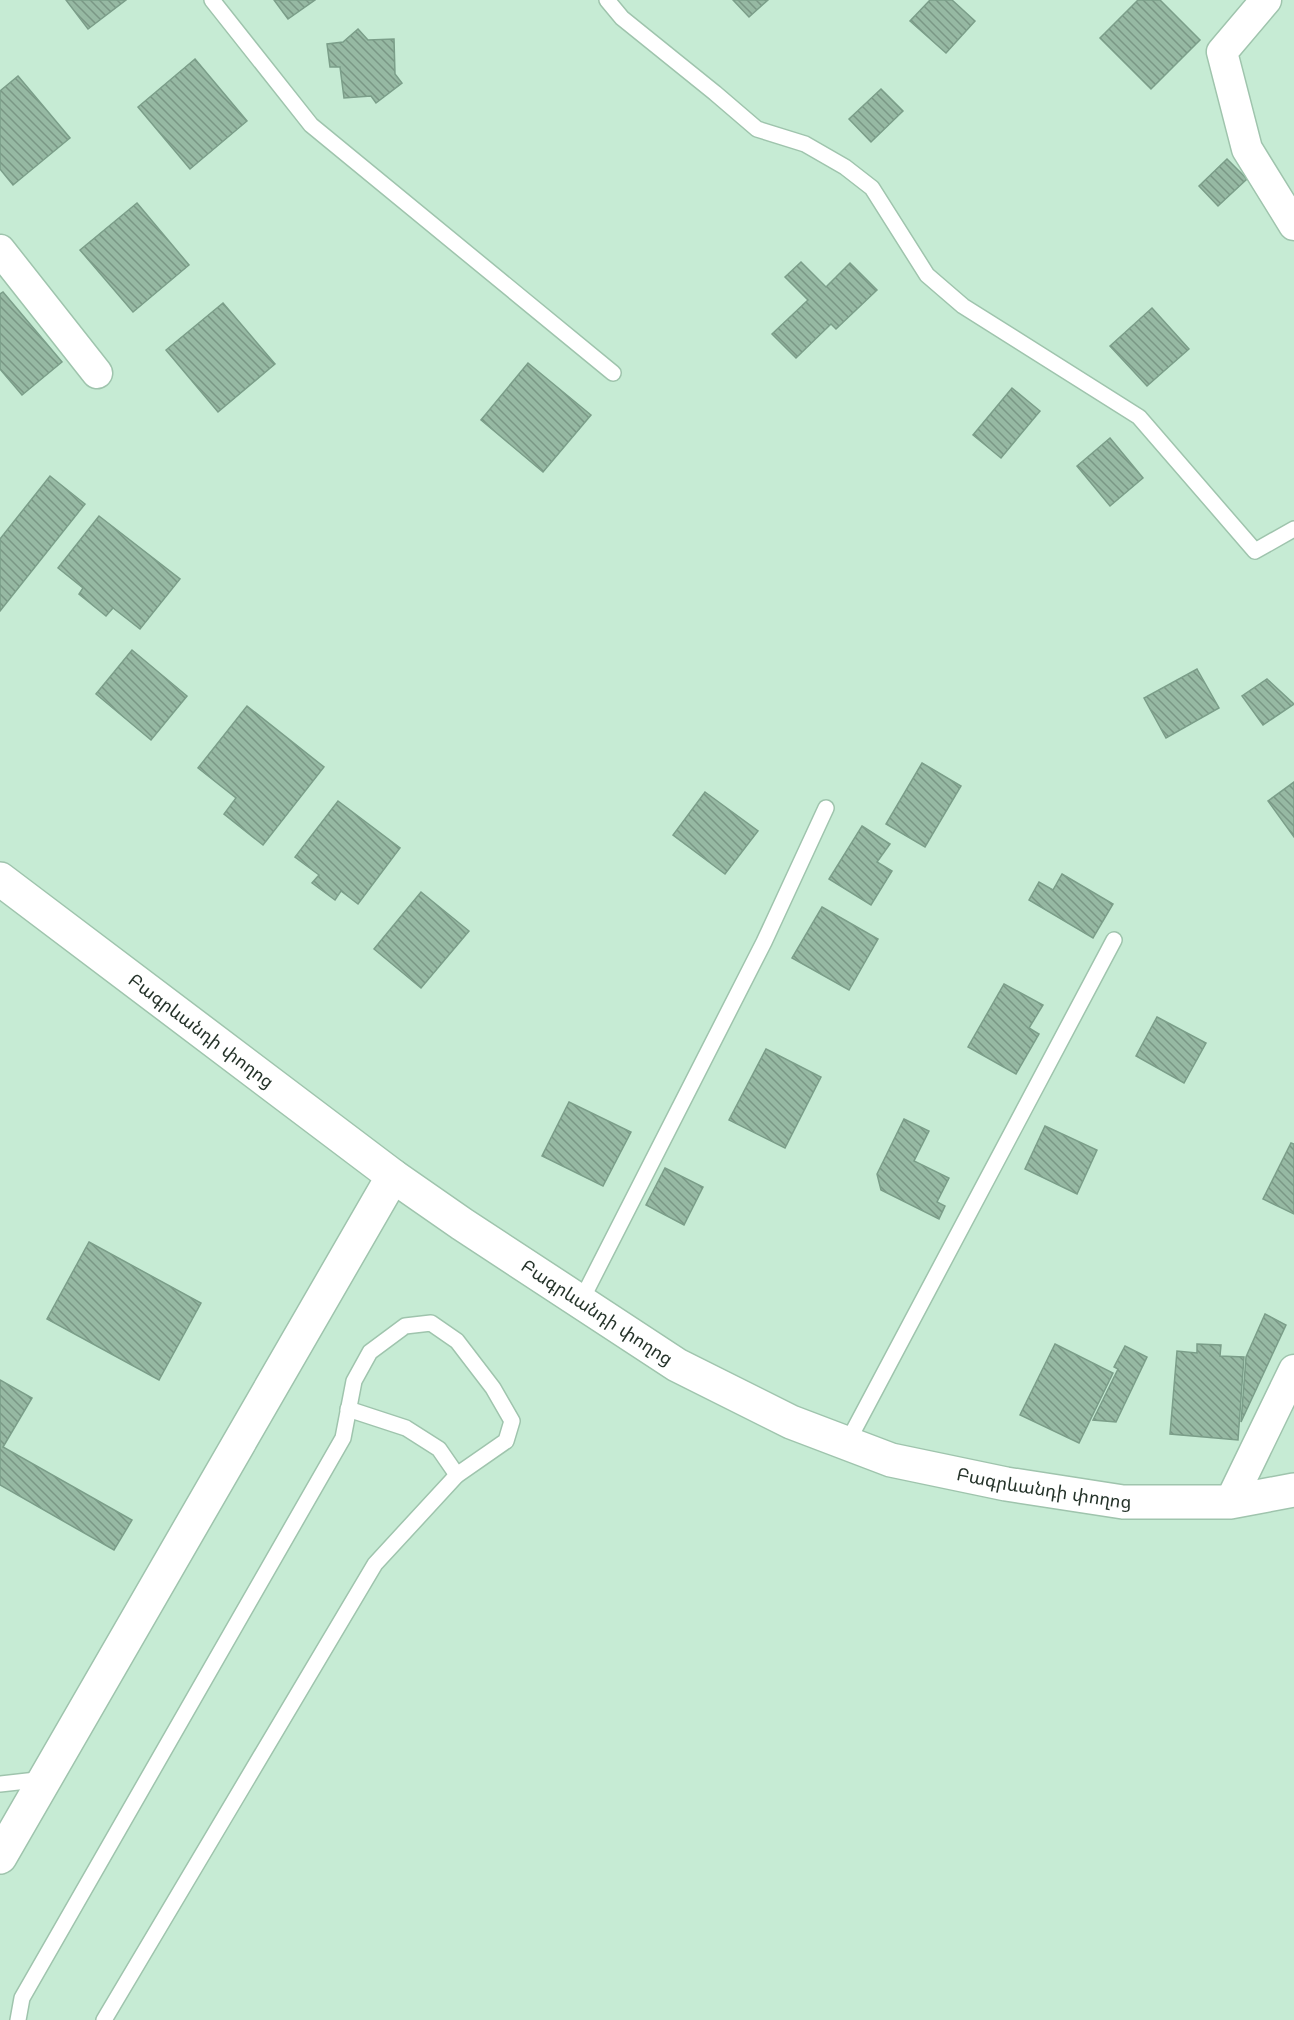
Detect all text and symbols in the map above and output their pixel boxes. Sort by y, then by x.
street label: Բագրևանդի փողոց [124,970,278,1092]
street label: Բագրևանդի փողոց [518,1256,676,1369]
street label: Բագրևանդի փողոց [955,1464,1131,1512]

